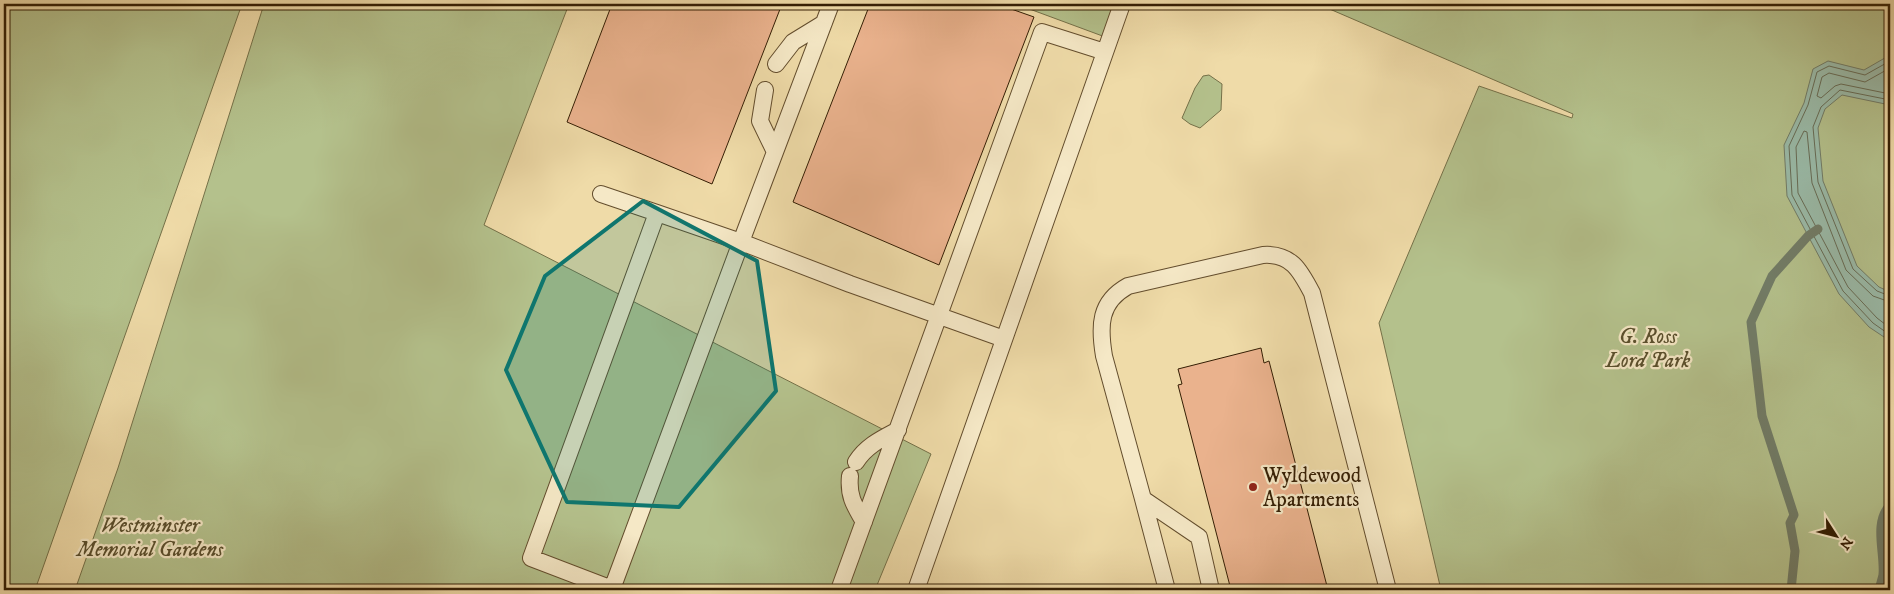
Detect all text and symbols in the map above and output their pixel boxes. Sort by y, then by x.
park label: G. Ross Lord Park [1605,324,1690,374]
place label: Wyldewood Apartments [1262,463,1362,513]
marker: Wyldewood Apartments [1247,481,1259,493]
north arrow [1812,512,1862,562]
park label: Westminster Memorial Gardens [75,513,224,563]
text: N [1835,533,1856,553]

